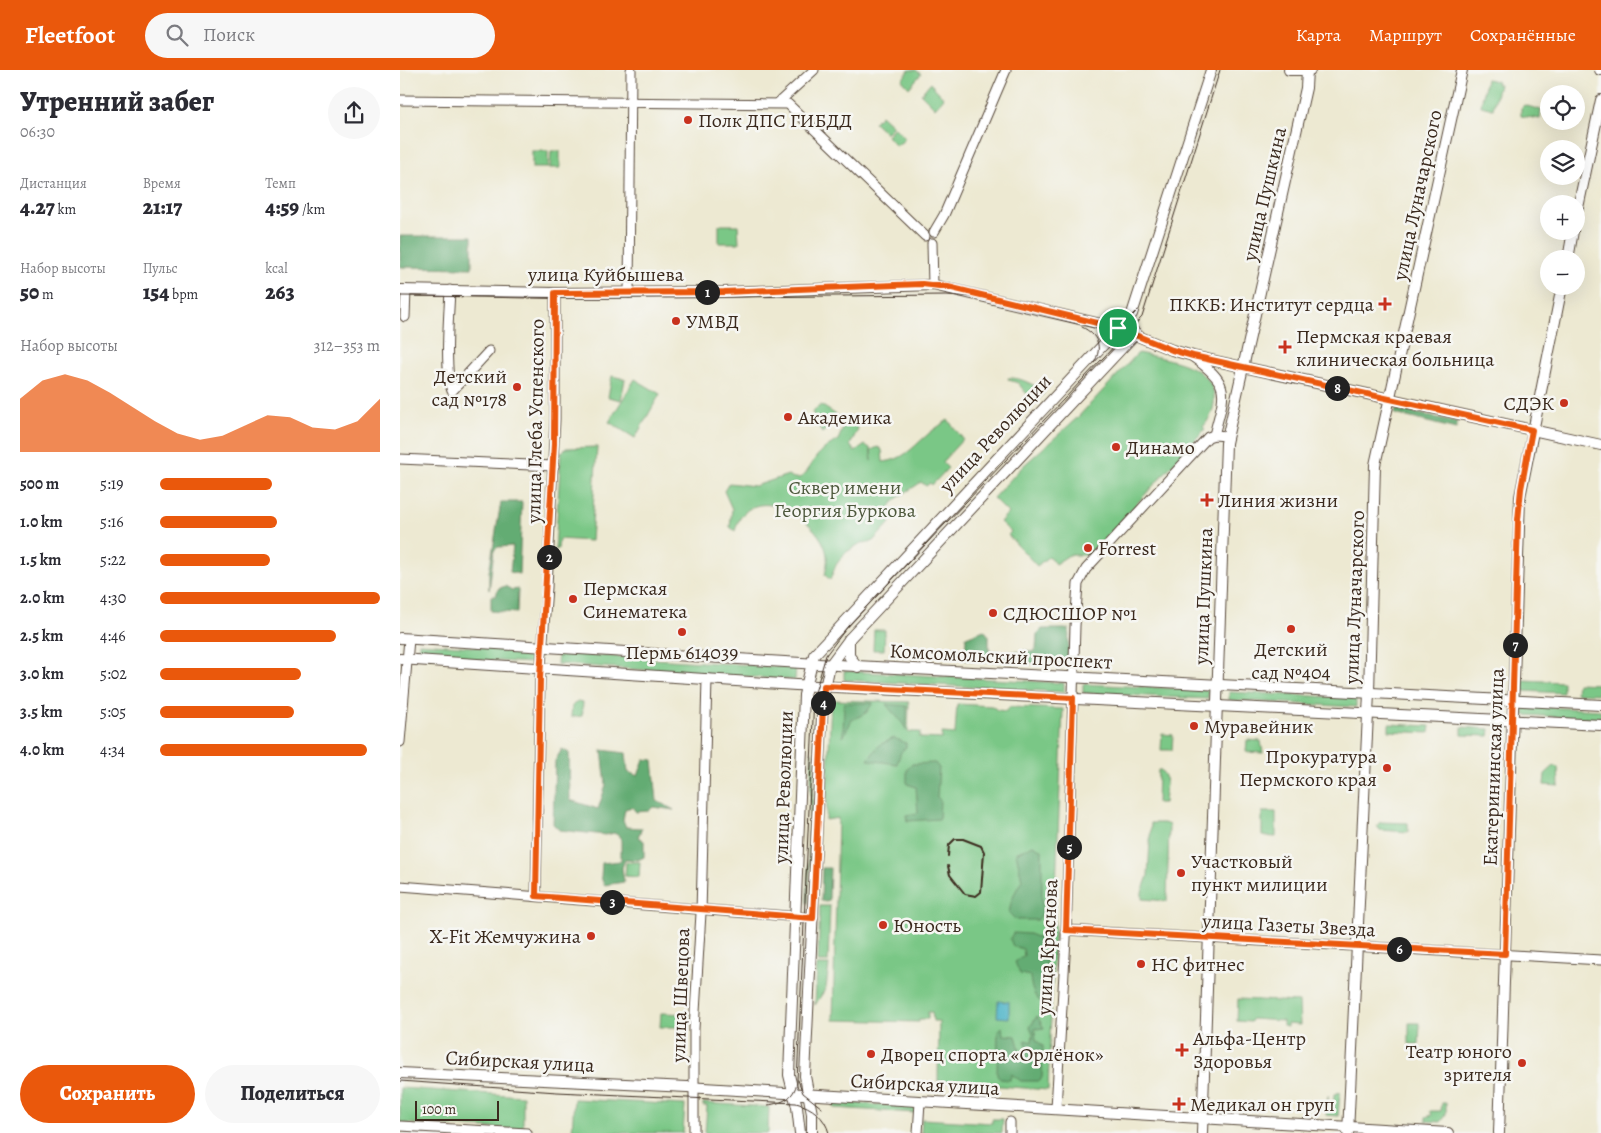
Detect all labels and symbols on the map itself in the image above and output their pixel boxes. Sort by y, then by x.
place label: Полк ДПС ГИБДД [698,107,852,134]
street label: улица Луначарского [1386,107,1449,284]
marker: Полк ДПС ГИБДД [682,114,694,126]
street label: улица Пушкина [1236,124,1293,265]
street label: улица Куйбышева [527,261,685,288]
pin: 1 [694,280,720,304]
place label: ПККБ: Институт сердца [1169,291,1375,318]
marker: ПККБ: Институт сердца [1378,297,1392,311]
pin [1097,307,1139,349]
place label: УМВД [686,308,739,335]
marker: УМВД [670,315,682,327]
street label: улица Глеба Успенского [520,318,551,525]
place label: Пермская краевая клиническая больница [1296,323,1495,373]
marker: Пермская краевая клиническая больница [1278,340,1292,354]
place label: Детский сад №178 [432,363,507,413]
street label: улица Революции [933,368,1057,499]
pin: 8 [1324,376,1350,400]
marker: Детский сад №178 [511,381,523,393]
place label: СДЭК [1504,390,1554,417]
marker: СДЭК [1558,397,1570,409]
place label: Академика [797,404,893,431]
marker: Академика [782,411,794,423]
place label: Динамо [1126,434,1195,461]
marker: Динамо [1110,441,1122,453]
park label: Сквер имени Георгия Буркова [774,474,917,524]
place label: Линия жизни [1218,487,1338,514]
marker: Линия жизни [1200,493,1214,507]
street label: улица Луначарского [1338,510,1371,685]
street label: улица Пушкина [1188,526,1219,666]
place label: Forrest [1098,535,1156,562]
marker: Forrest [1082,542,1094,554]
pin: 2 [536,544,562,570]
place label: Пермская Синематека [583,575,688,625]
marker: Пермская Синематека [567,593,579,605]
place label: СДЮСШОР №1 [1003,600,1137,627]
marker: СДЮСШОР №1 [987,607,999,619]
marker: Детский сад №404 [1285,623,1297,635]
marker: Пермь 614039 [676,626,688,638]
pin: 7 [1502,632,1528,658]
place label: Детский сад №404 [1251,636,1331,686]
street label: Комсомольский проспект [889,637,1113,676]
place label: Пермь 614039 [626,639,738,666]
street label: Екатерининская улица [1477,667,1510,867]
pin: 4 [810,690,836,716]
street label: улица Революции [767,710,800,865]
place label: Муравейник [1204,713,1313,740]
marker: Муравейник [1188,720,1200,732]
place label: Прокуратура Пермского края [1239,743,1378,793]
marker: Прокуратура Пермского края [1381,762,1393,774]
pin: 5 [1056,834,1082,860]
place label: Участковый пункт милиции [1191,848,1328,898]
marker: Участковый пункт милиции [1175,867,1187,879]
street label: улица Краснова [1030,878,1065,1017]
pin: 3 [600,890,624,914]
street label: улица Газеты Звезда [1201,907,1377,944]
place label: Юность [893,912,961,939]
marker: Юность [877,919,889,931]
place label: X-Fit Жемчужина [430,923,582,950]
street label: улица Швецова [665,926,696,1064]
marker: X-Fit Жемчужина [585,930,597,942]
pin: 6 [1386,936,1412,962]
place label: НС фитнес [1151,951,1245,978]
marker: НС фитнес [1135,958,1147,970]
place label: Альфа-Центр Здоровья [1192,1025,1306,1075]
place label: Театр юного зрителя [1406,1038,1512,1088]
place label: Дворец спорта «Орлёнок» [881,1041,1104,1068]
marker: Альфа-Центр Здоровья [1175,1043,1189,1057]
street label: Сибирская улица [445,1044,596,1079]
marker: Дворец спорта «Орлёнок» [865,1048,877,1060]
marker: Театр юного зрителя [1516,1057,1528,1069]
street label: Сибирская улица [850,1067,1001,1102]
place label: Медикал он груп [1190,1091,1335,1118]
marker: Медикал он груп [1172,1097,1186,1111]
scale bar [415,1098,499,1121]

